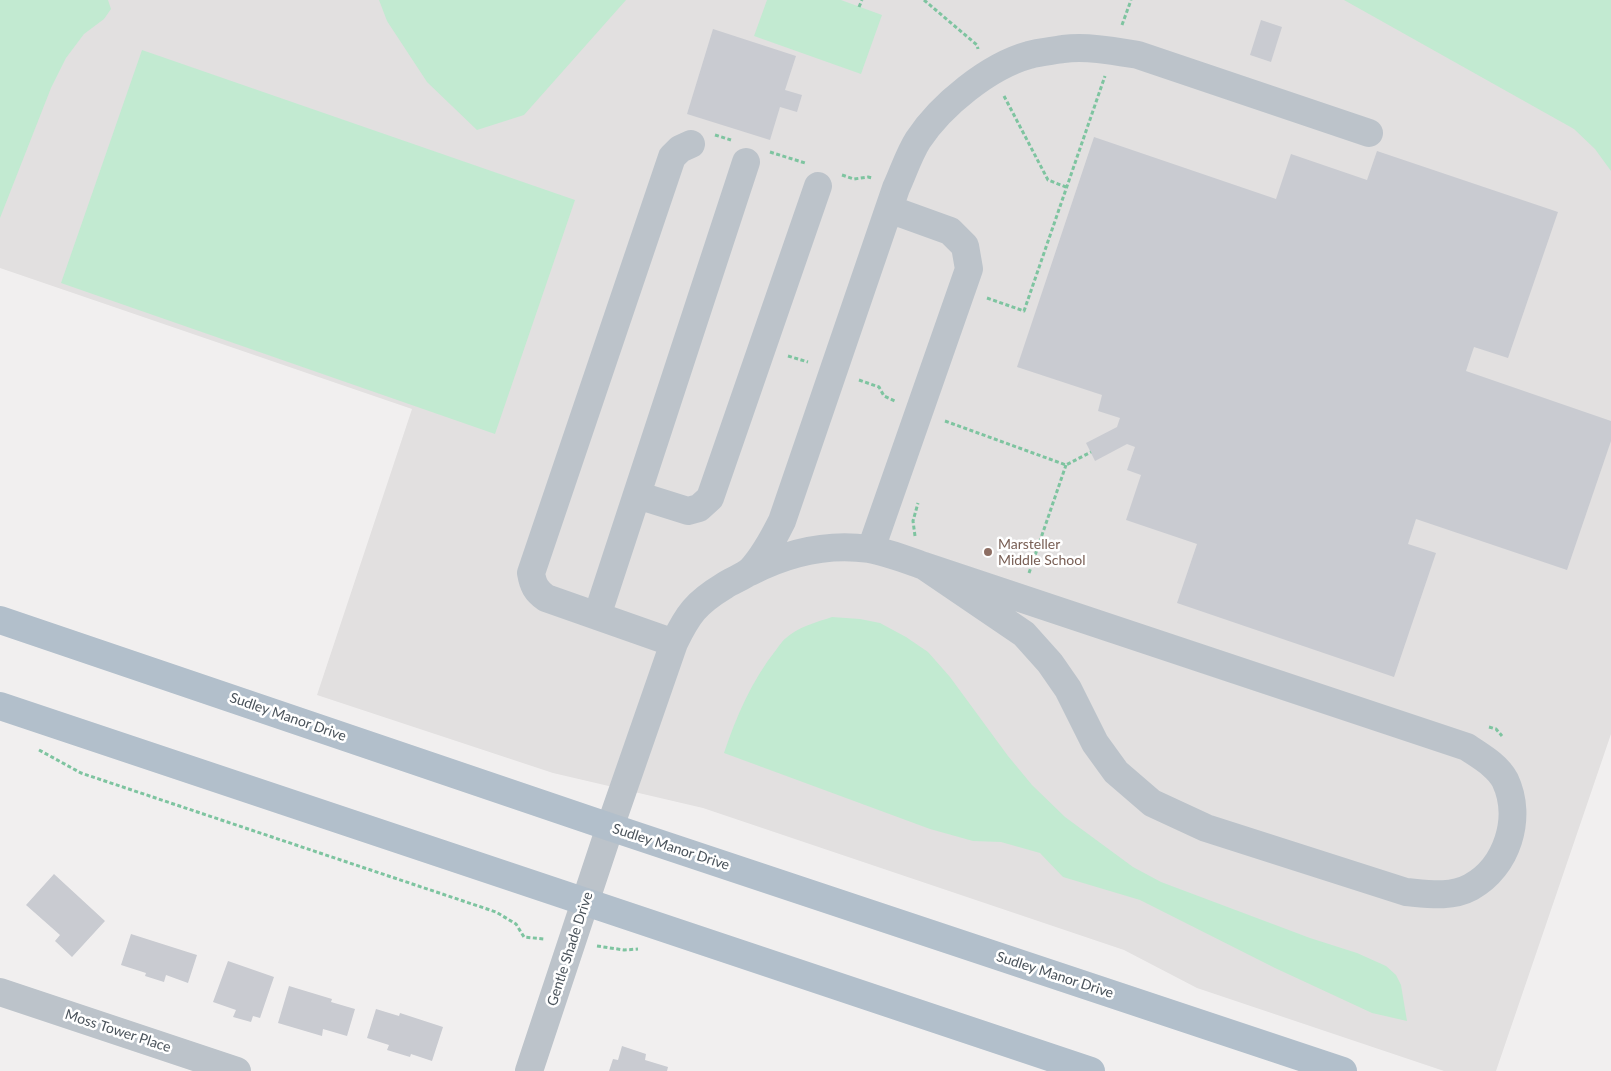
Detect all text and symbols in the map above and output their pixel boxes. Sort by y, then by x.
place label: Marsteller Middle School [998,536,1085,568]
marker: Marsteller Middle School [982,546,994,558]
street label: Sudley Manor Drive [228,689,348,745]
street label: Sudley Manor Drive [610,820,732,874]
street label: Gentle Shade Drive [544,890,596,1008]
street label: Sudley Manor Drive [994,948,1116,1002]
street label: Moss Tower Place [63,1006,173,1056]

